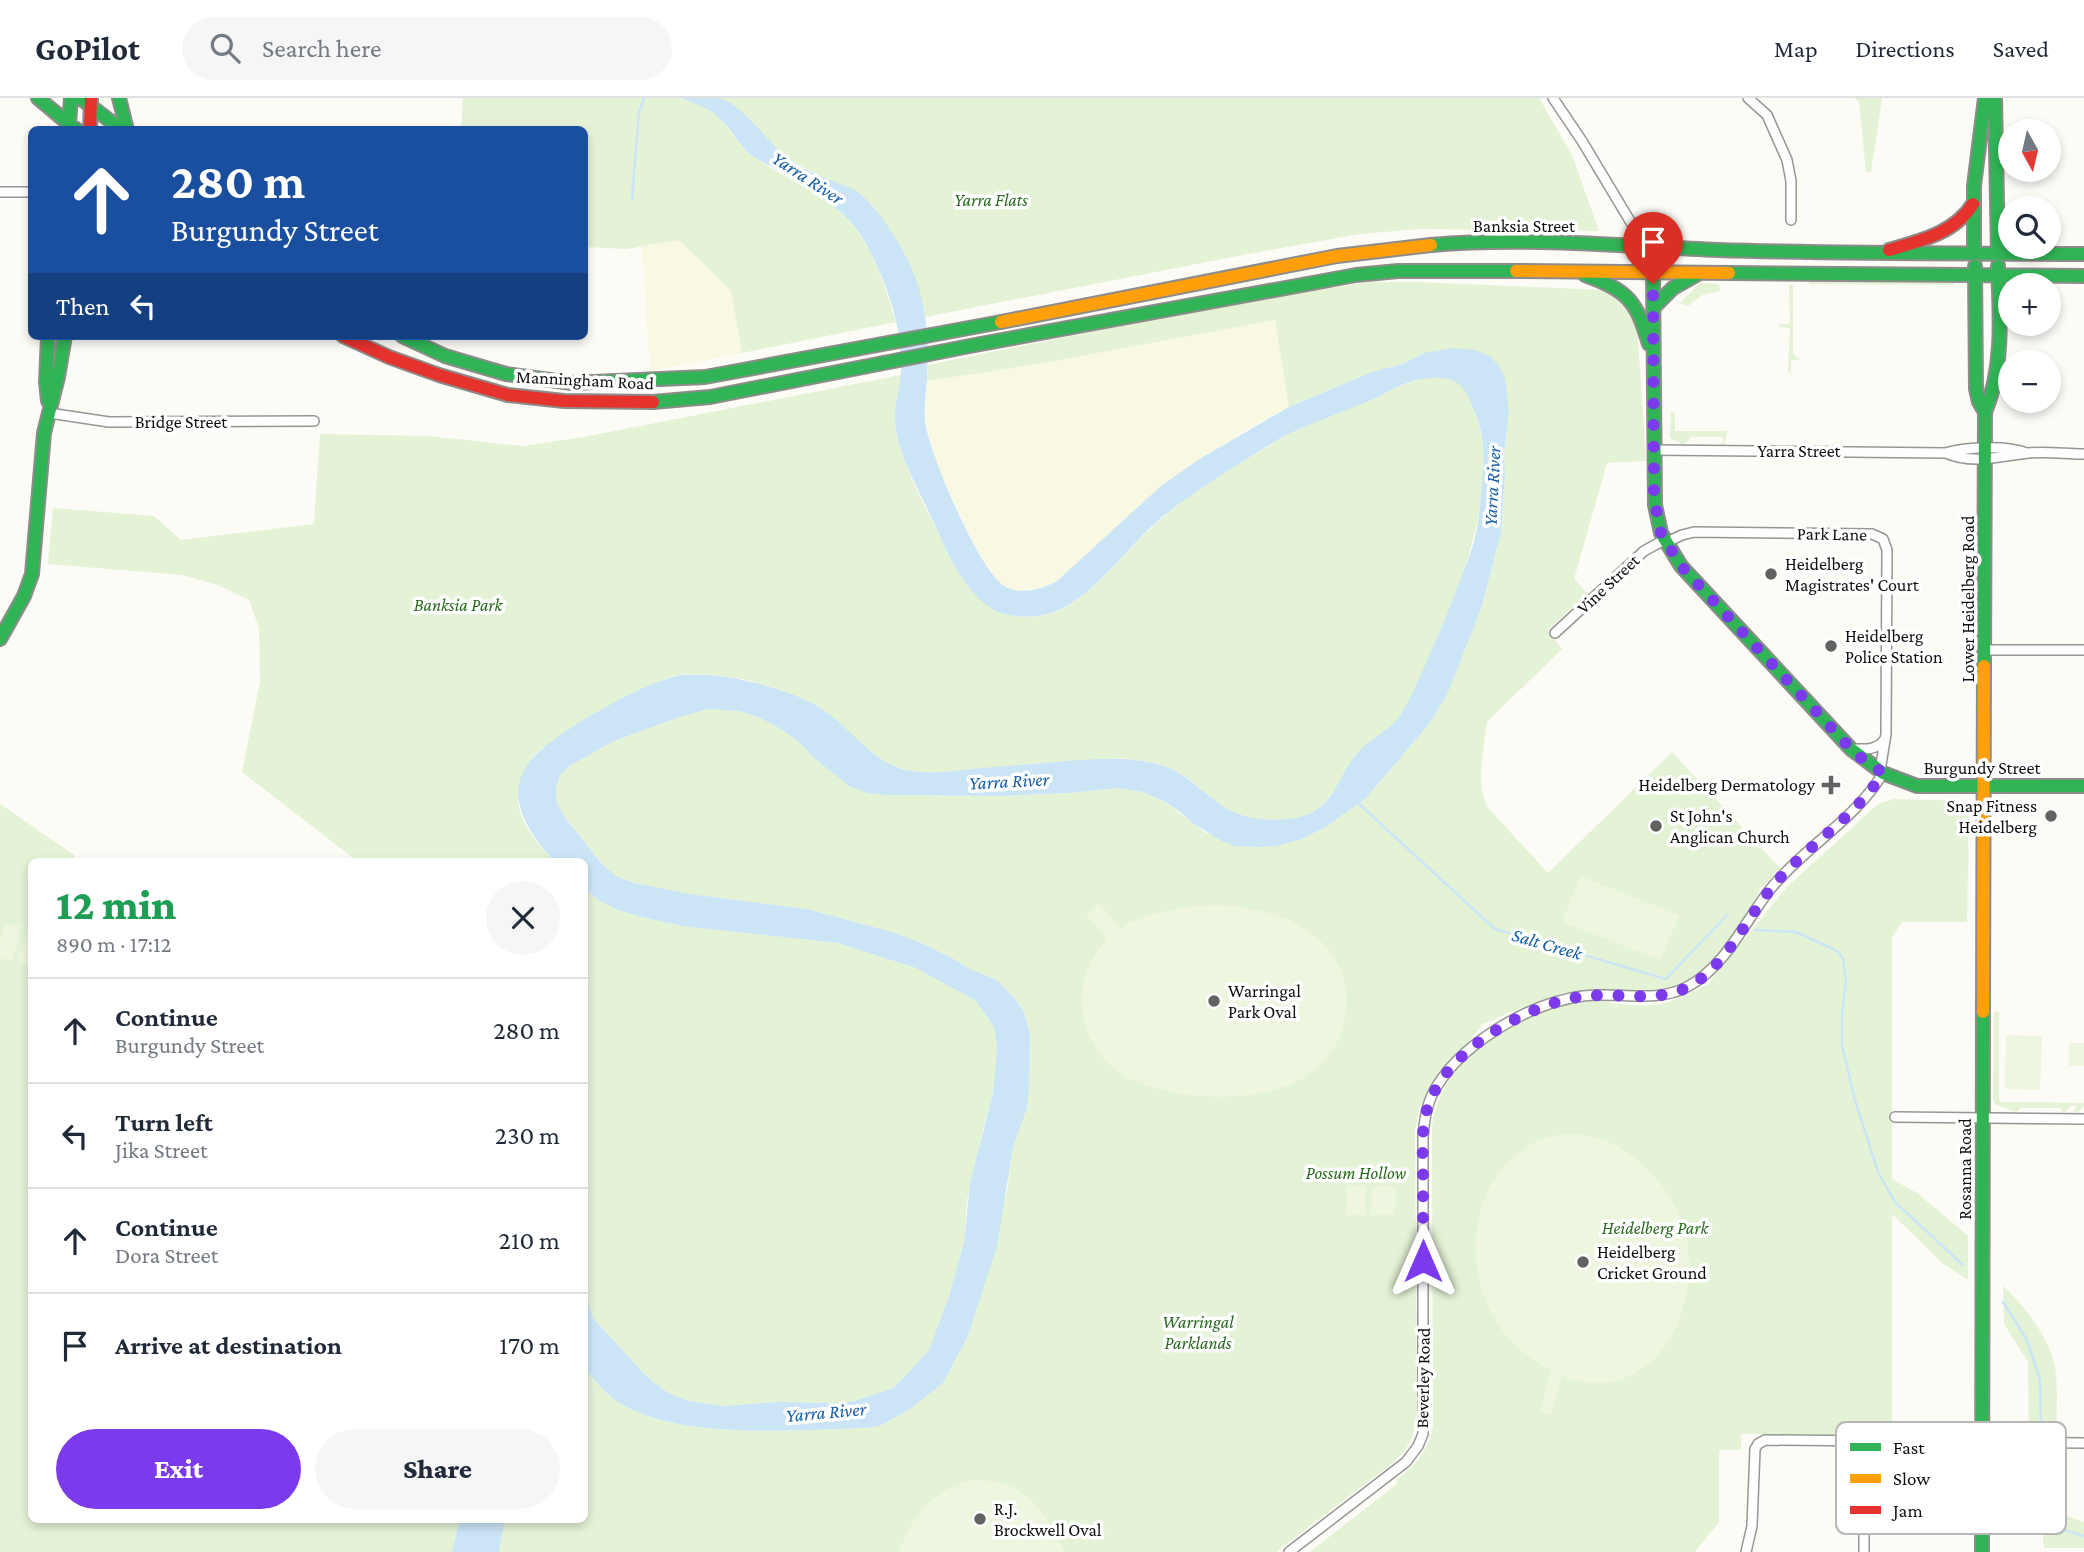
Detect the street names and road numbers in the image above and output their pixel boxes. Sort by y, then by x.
street label: Banksia Street [1473,216,1576,236]
street label: Manningham Road [516,366,655,394]
street label: Bridge Street [135,412,228,432]
street label: Yarra Street [1757,441,1842,461]
street label: Lower Heidelberg Road [1958,515,1978,683]
street label: Park Lane [1797,523,1867,545]
street label: Vine Street [1573,549,1644,618]
street label: Burgundy Street [1924,758,2041,778]
street label: Rosanna Road [1955,1118,1975,1220]
street label: Beverley Road [1412,1327,1434,1429]

